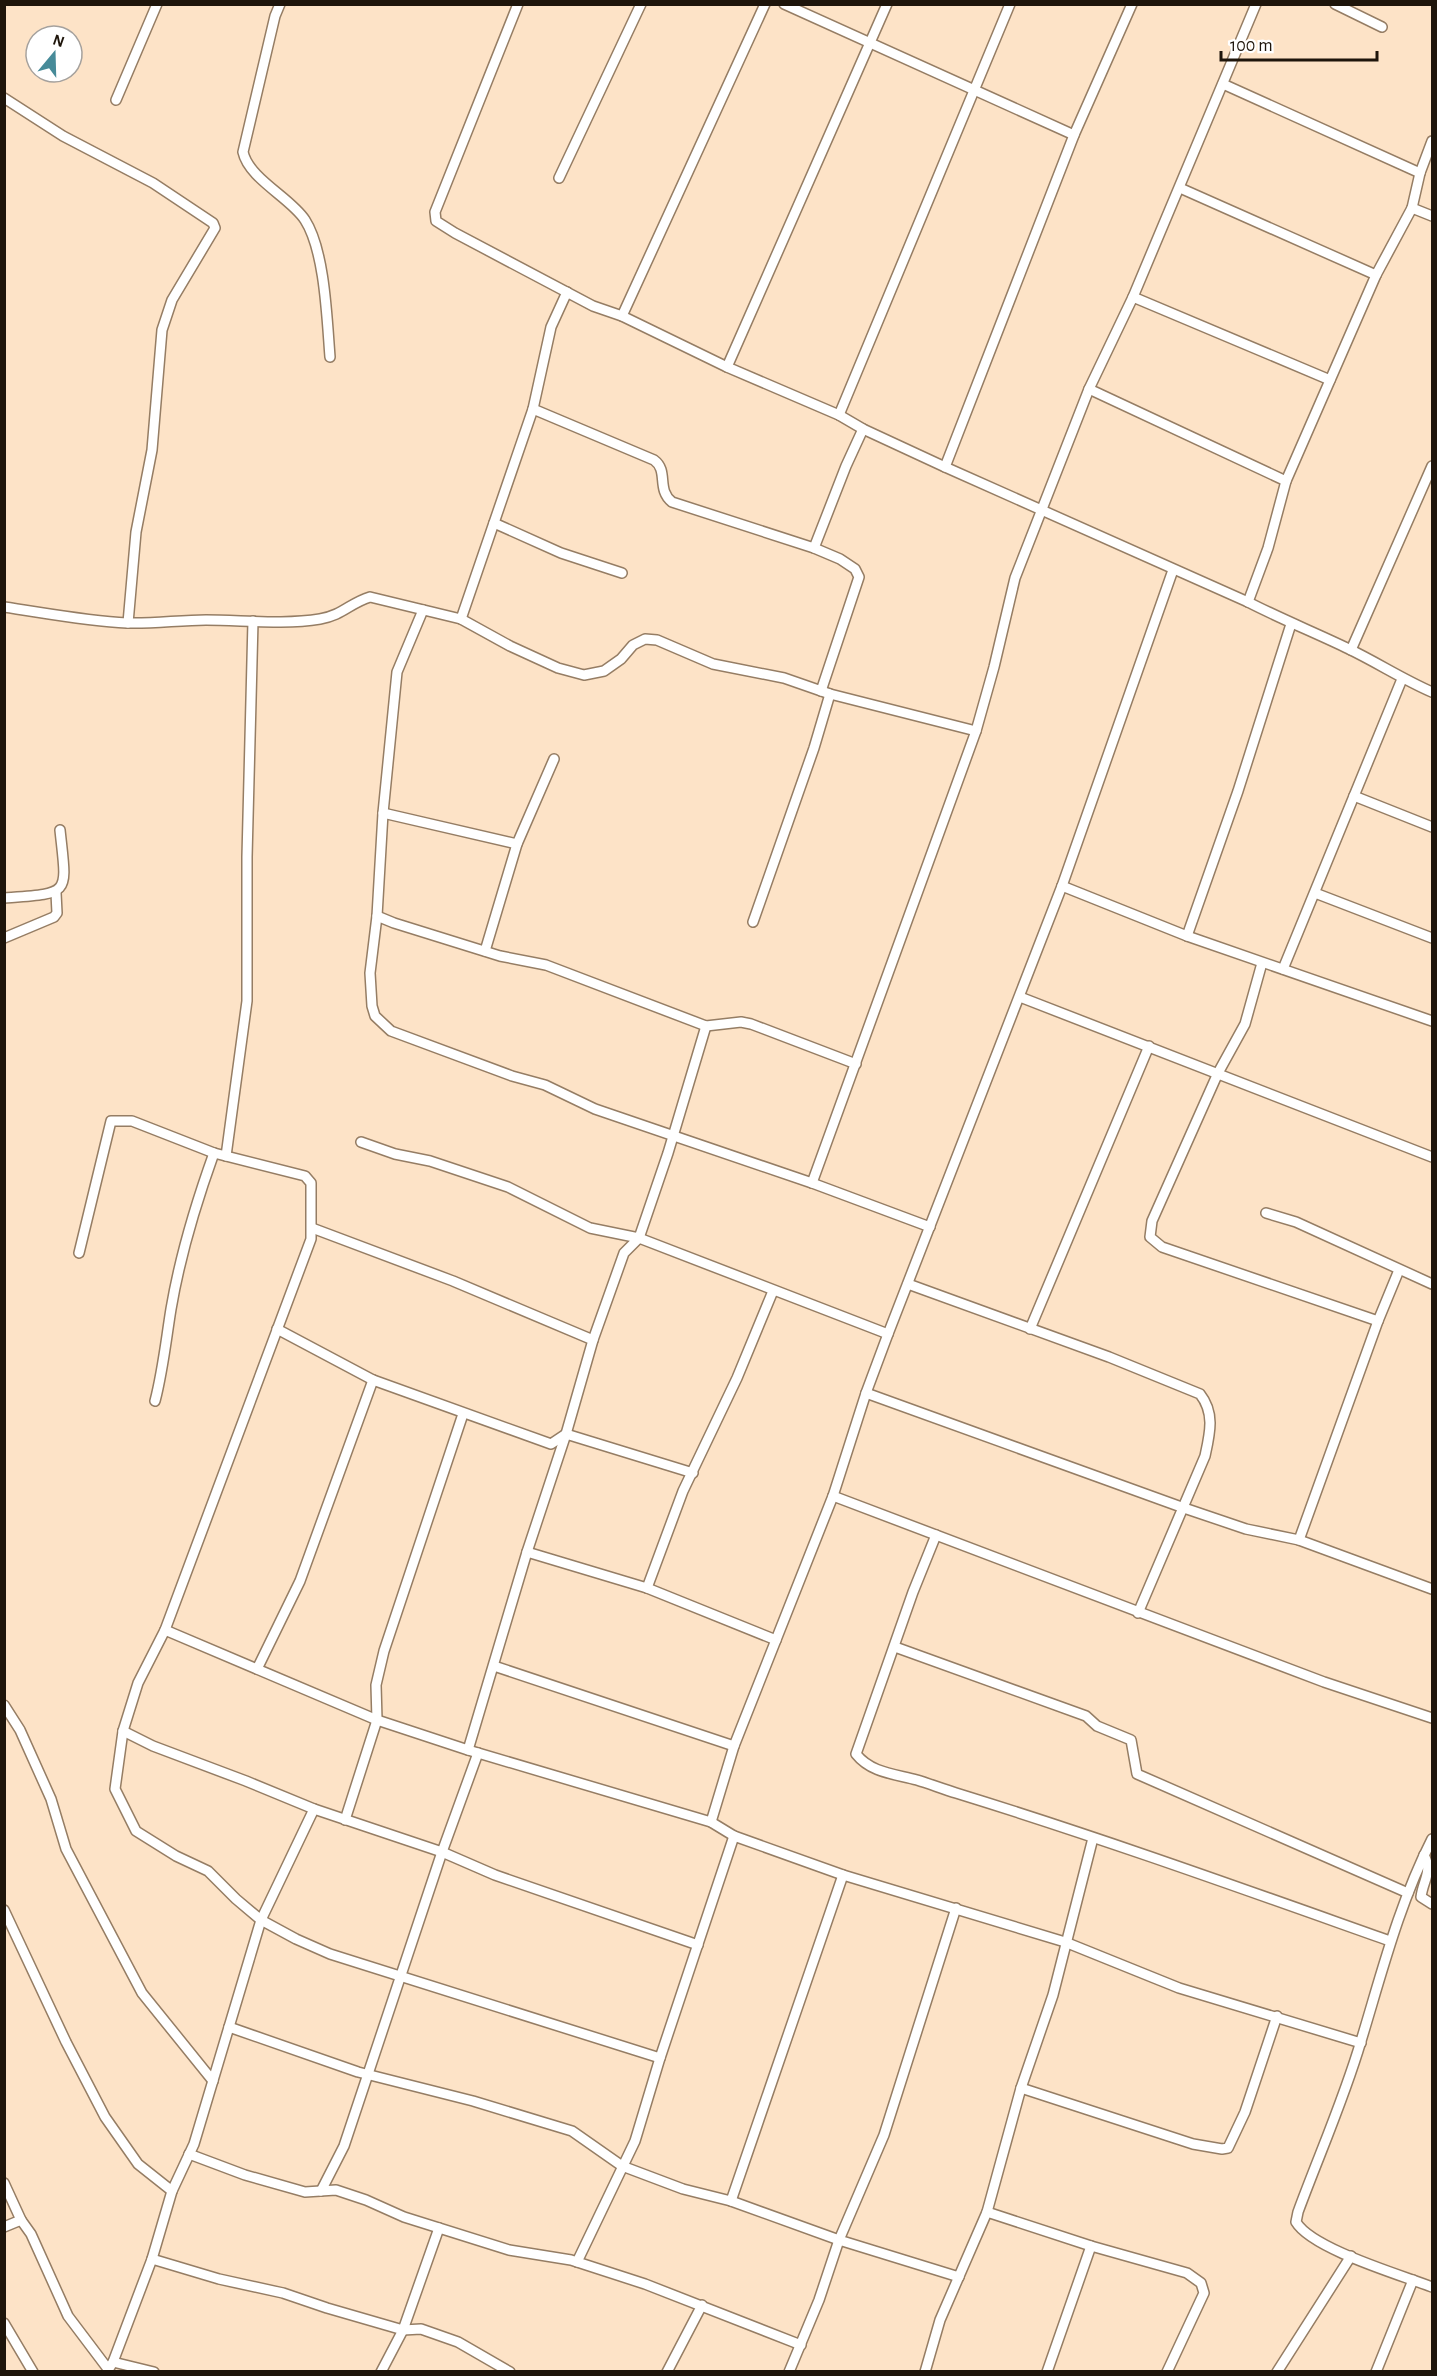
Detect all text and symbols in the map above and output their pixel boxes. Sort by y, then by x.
north arrow [24,24,84,84]
scale bar [1221,24,1377,62]
text: N [51,31,66,50]
text: 100 m [1230,37,1273,55]

